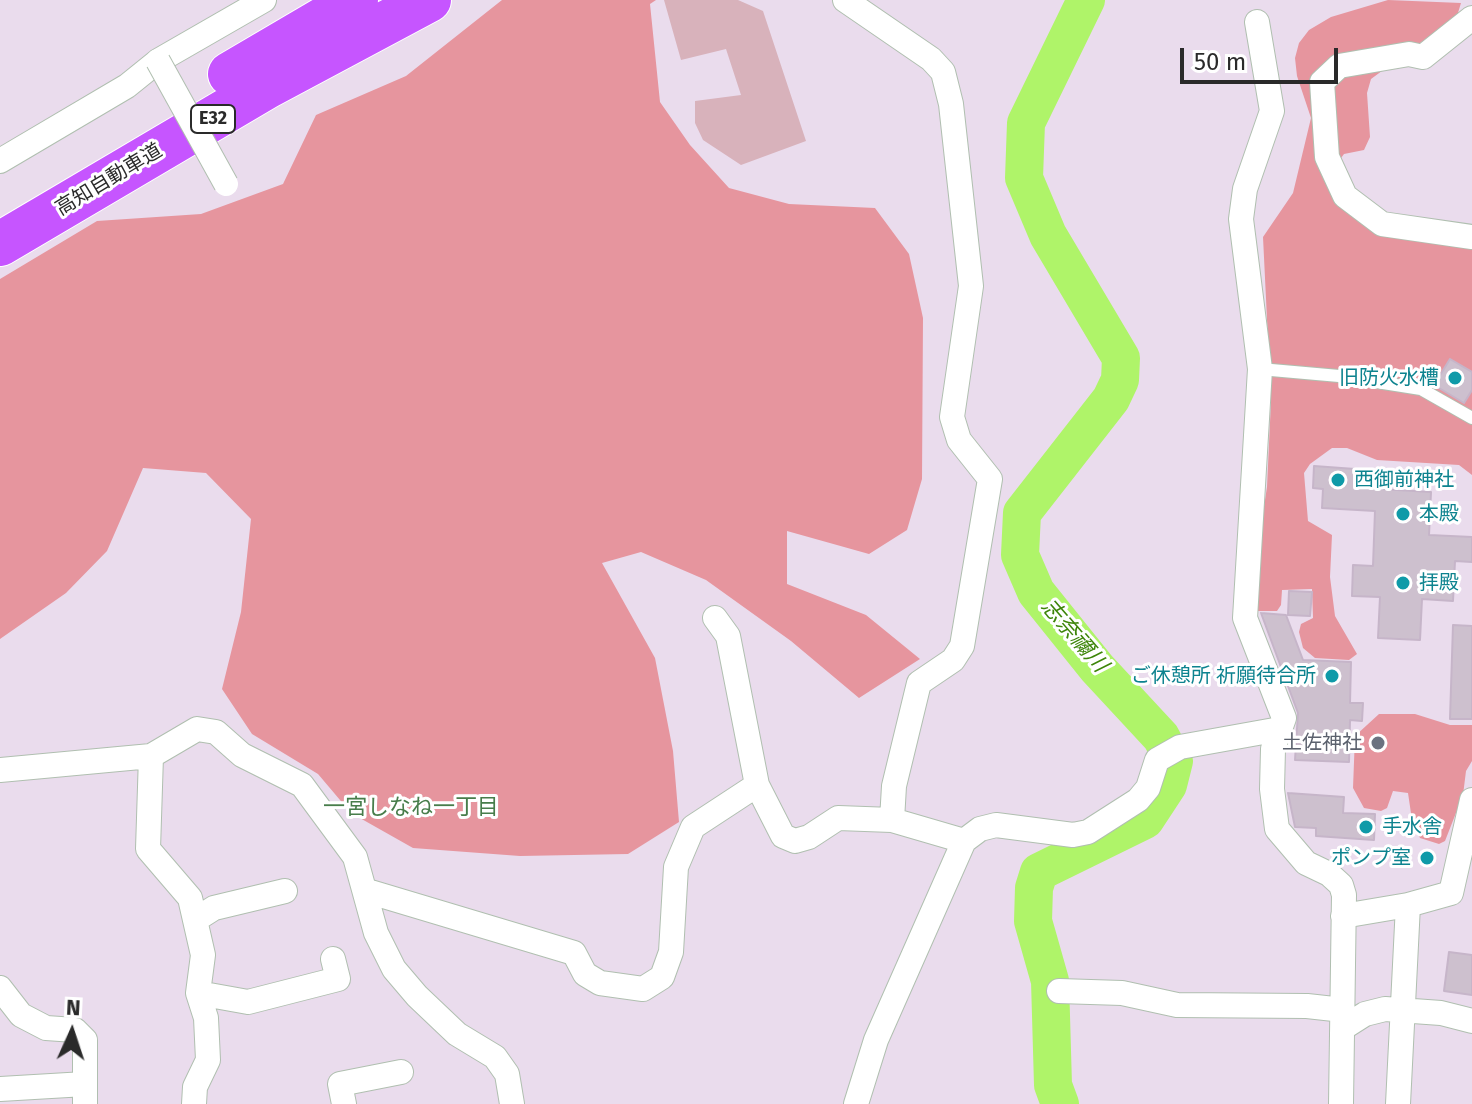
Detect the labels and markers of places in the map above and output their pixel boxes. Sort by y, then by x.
place label: 旧防火水槽 [1339,366,1439,390]
marker: 旧防火水槽 [1446,369,1464,387]
place label: 西御前神社 [1354,468,1454,492]
marker: 西御前神社 [1329,471,1347,489]
place label: 本殿 [1419,502,1459,526]
marker: 本殿 [1394,505,1412,523]
place label: 拝殿 [1419,571,1459,595]
marker: 拝殿 [1394,574,1412,592]
place label: ご休憩所 祈願待合所 [1131,664,1316,688]
marker: ご休憩所 祈願待合所 [1323,667,1341,685]
place label: 土佐神社 [1282,731,1362,755]
marker: 土佐神社 [1369,734,1387,752]
place label: 手水舎 [1382,815,1442,839]
marker: 手水舎 [1357,818,1375,836]
place label: ポンプ室 [1331,846,1411,870]
marker: ポンプ室 [1418,849,1436,867]

